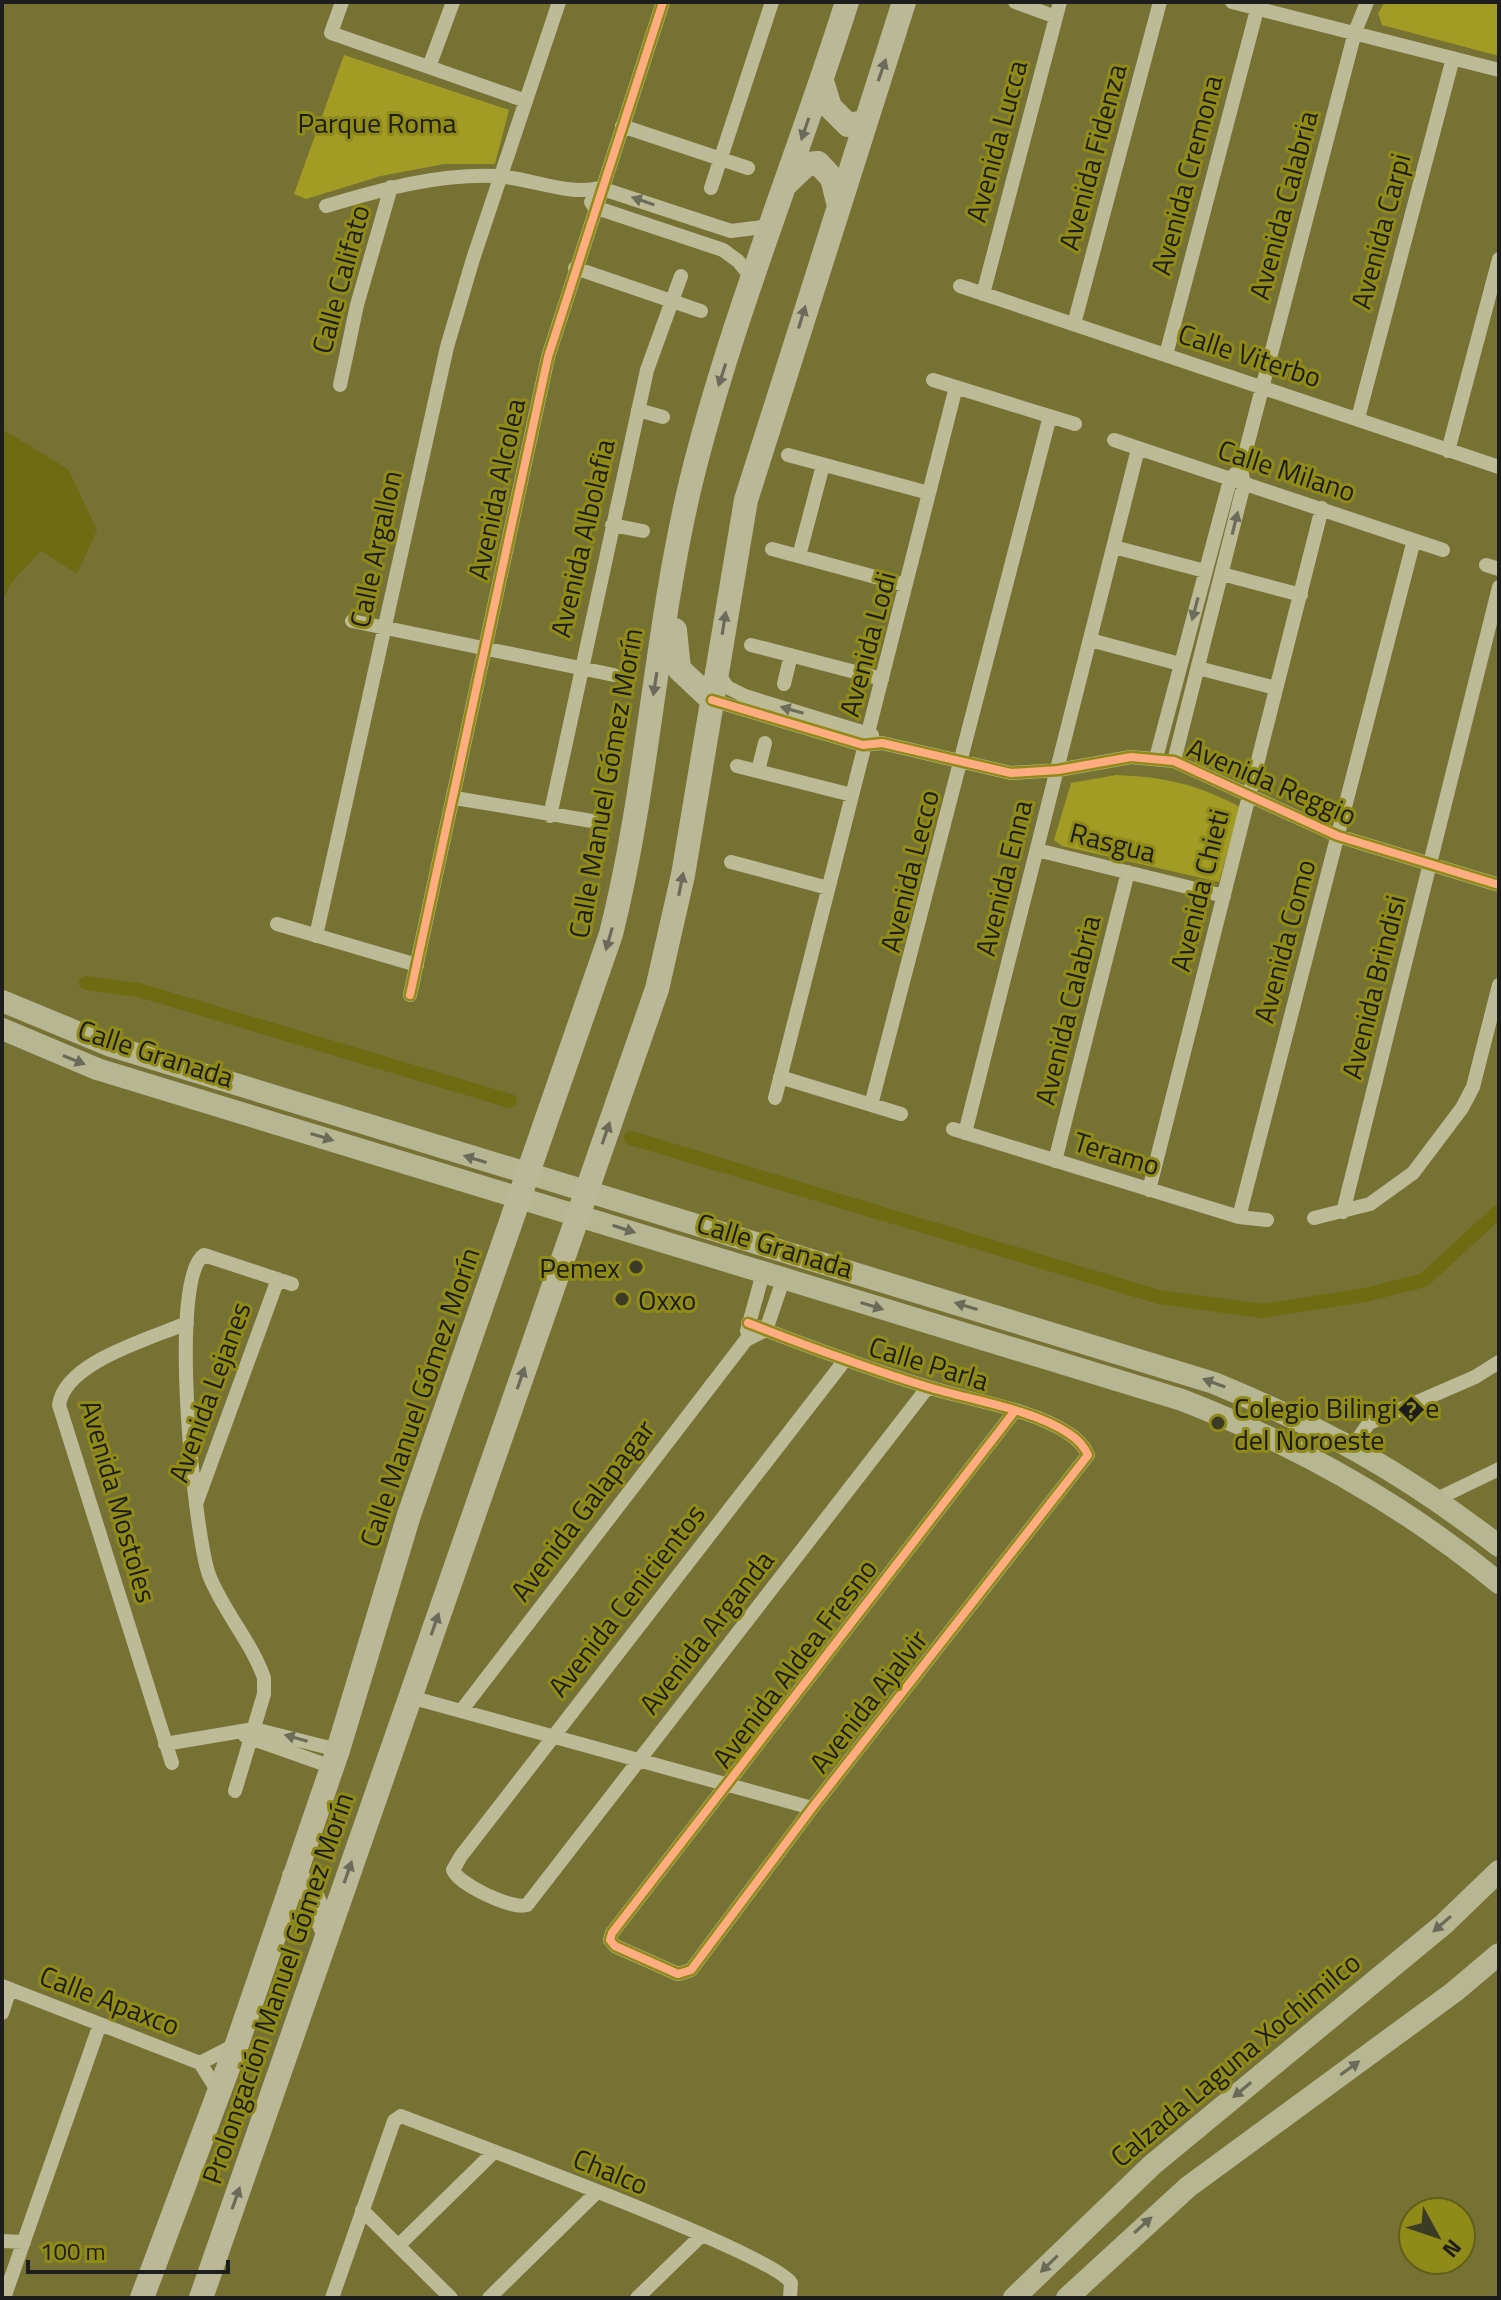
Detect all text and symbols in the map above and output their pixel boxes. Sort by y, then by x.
street label: Avenida Lucca [954,55,1038,227]
one-way arrow [876,57,888,81]
street label: Avenida Fidenza [1046,59,1138,255]
street label: Avenida Cremona [1139,70,1233,280]
park label: Parque Roma [298,101,456,144]
street label: Avenida Calabria [1237,106,1329,304]
one-way arrow [799,117,811,141]
street label: Avenida Carpi [1339,148,1421,314]
one-way arrow [630,195,654,207]
street label: Calle Califato [300,200,380,358]
one-way arrow [796,305,809,329]
street label: Calle Viterbo [1173,312,1327,398]
one-way arrow [715,364,728,388]
street label: Avenida Alcolea [456,394,536,584]
street label: Calle Milano [1213,428,1361,512]
street label: Avenida Albolafia [538,435,626,641]
street label: Calle Argallon [337,466,413,632]
one-way arrow [1229,510,1242,535]
street label: Avenida Lodi [827,567,907,721]
one-way arrow [1188,597,1200,622]
one-way arrow [718,610,731,635]
street label: Calle Manuel Gómez Morín [557,625,653,941]
one-way arrow [648,672,661,697]
one-way arrow [779,703,803,716]
street label: Avenida Reggio [1181,726,1363,836]
street label: Avenida Lecco [868,785,950,957]
street label: Avenida Enna [963,796,1043,960]
street label: Avenida Chieti [1158,804,1240,976]
street label: Rasgua [1065,811,1161,873]
street label: Avenida Como [1242,854,1326,1028]
one-way arrow [675,871,688,896]
street label: Avenida Brindisi [1329,891,1417,1083]
street label: Avenida Calabria [1023,911,1111,1109]
one-way arrow [602,928,615,952]
street label: Calle Granada [73,1008,239,1098]
one-way arrow [62,1053,86,1066]
one-way arrow [601,1120,613,1144]
street label: Teramo [1069,1120,1165,1186]
one-way arrow [310,1131,334,1144]
one-way arrow [463,1152,487,1165]
street label: Calle Granada [692,1201,858,1289]
one-way arrow [612,1223,636,1236]
street label: Calle Manuel Gómez Morín [348,1241,490,1553]
place label: Pemex [539,1246,620,1289]
marker: Pemex [627,1258,645,1276]
place label: Oxxo [638,1278,696,1321]
marker: Oxxo [613,1290,631,1308]
street label: Avenida Lejanes [156,1296,262,1488]
one-way arrow [953,1299,977,1312]
one-way arrow [861,1300,885,1313]
street label: Calle Parla [864,1324,994,1402]
one-way arrow [515,1366,527,1390]
one-way arrow [1202,1376,1226,1389]
place label: Colegio Bilingi�e del Noroeste [1234,1386,1440,1461]
street label: Avenida Mostoles [70,1395,168,1607]
street label: Avenida Galapagar [499,1410,665,1610]
marker: Colegio Bilingi�e del Noroeste [1209,1414,1227,1432]
street label: Avenida Cenicientos [537,1494,715,1706]
street label: Avenida Arganda [628,1541,784,1723]
street label: Avenida Aldea Fresno [701,1549,887,1777]
one-way arrow [430,1611,442,1635]
street label: Avenida Ajalvir [798,1620,938,1782]
one-way arrow [284,1731,308,1744]
street label: Prolongación Manuel Gómez Morín [190,1786,364,2190]
one-way arrow [342,1860,354,1884]
one-way arrow [1433,1915,1453,1932]
street label: Calzada Laguna Xochimilco [1100,1941,1370,2177]
street label: Calle Apaxco [34,1954,186,2046]
one-way arrow [1340,2061,1361,2076]
one-way arrow [1232,2081,1252,2098]
street label: Chalco [567,2137,655,2205]
one-way arrow [230,2185,242,2209]
north arrow [1397,2196,1477,2276]
one-way arrow [1134,2216,1153,2234]
scale bar [28,2224,228,2274]
text: N [1434,2232,1470,2266]
text: 100 m [40,2233,106,2269]
one-way arrow [1040,2254,1059,2272]

